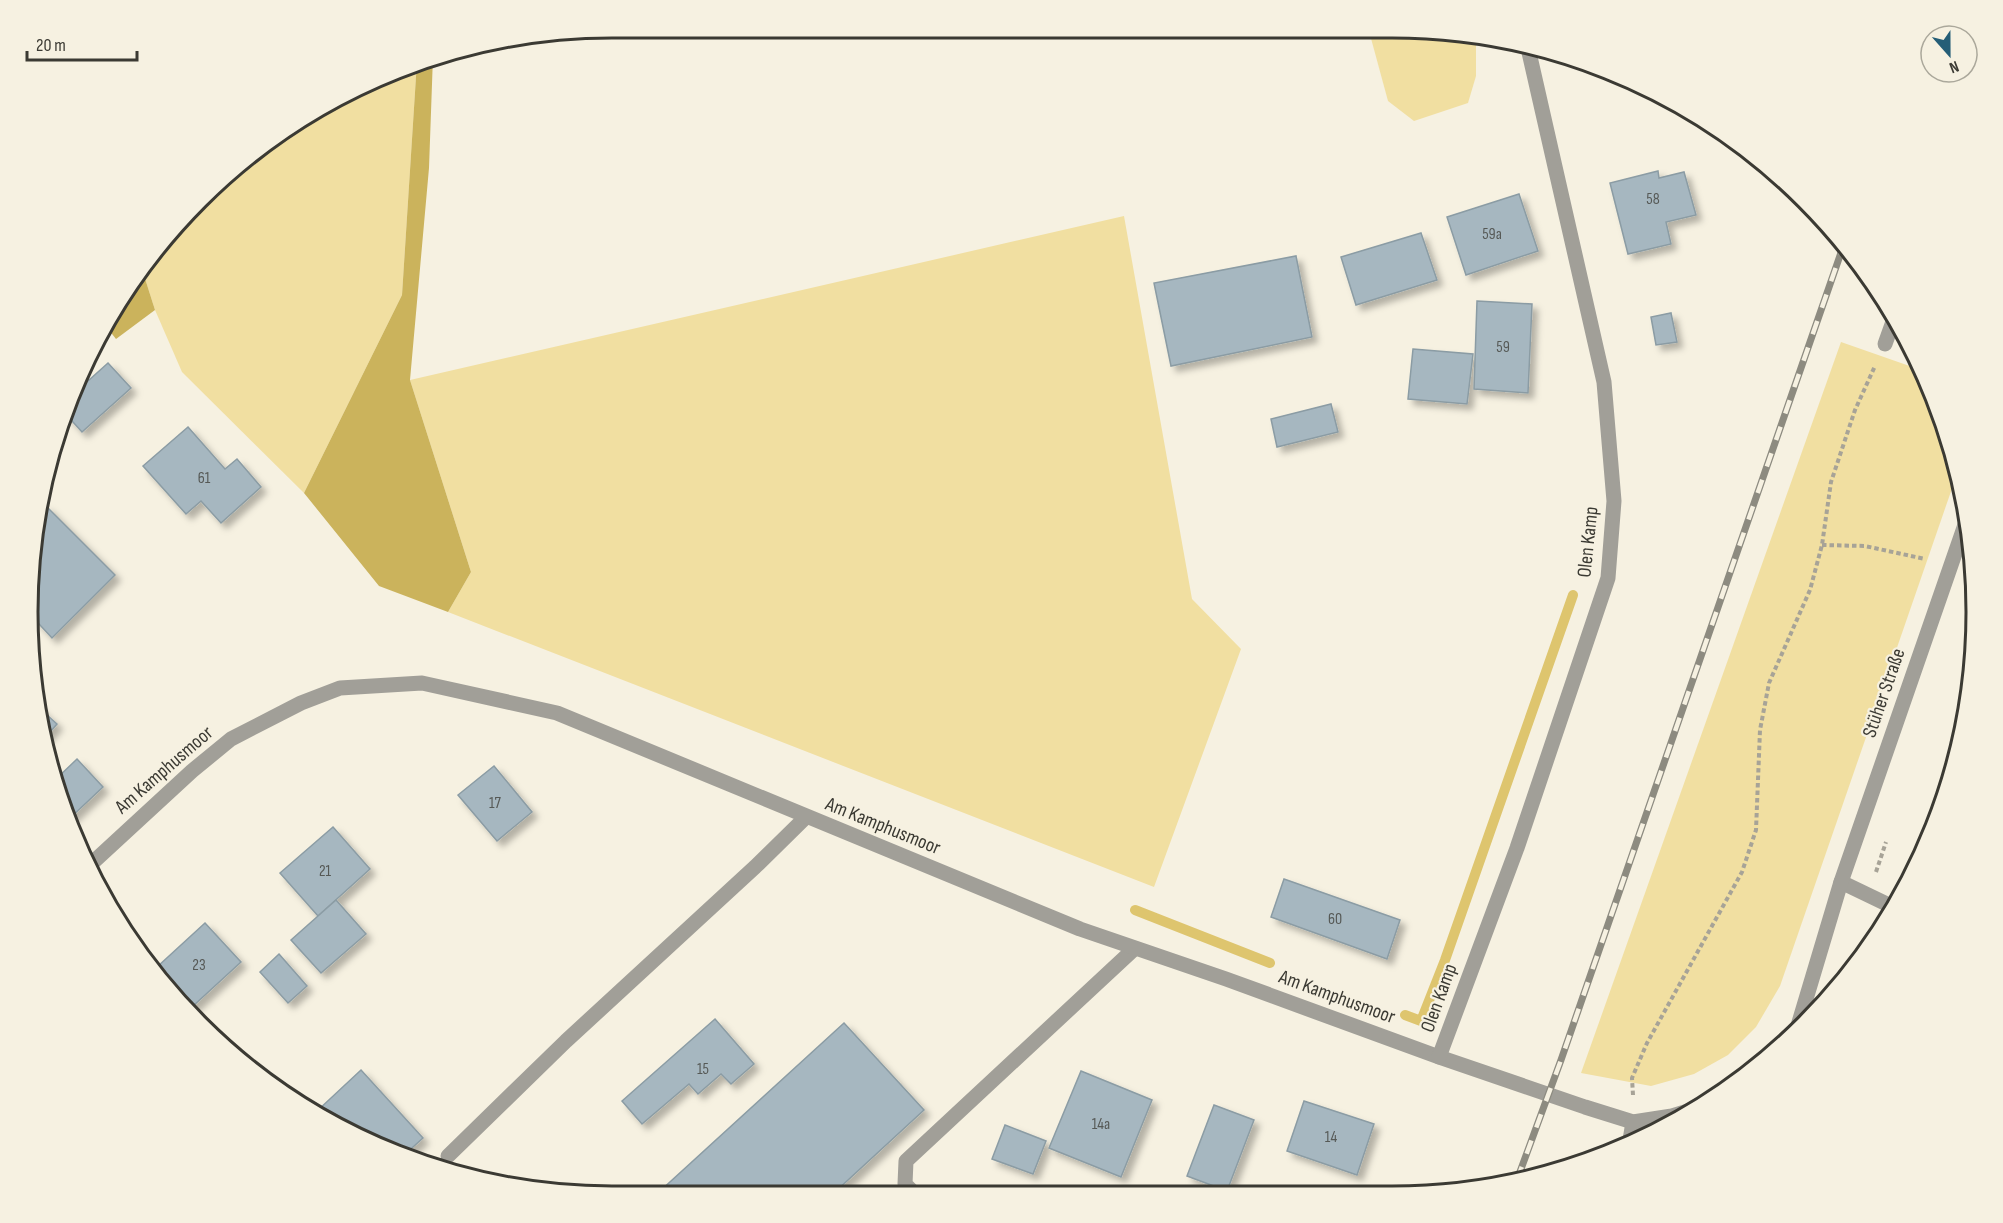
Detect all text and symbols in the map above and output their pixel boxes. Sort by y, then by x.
scale bar [27,24,136,62]
north arrow [1919,24,1979,84]
text: 20 m [36,35,66,56]
text: N [1946,56,1961,77]
house number: 58 [1646,190,1660,209]
house number: 59a [1482,225,1502,244]
house number: 59 [1496,338,1510,357]
house number: 61 [198,469,211,488]
street label: Olen Kamp [1572,505,1604,579]
street label: Stüher Straße [1858,645,1910,741]
street label: Am Kamphusmoor [109,721,218,820]
street label: Am Kamphusmoor [821,792,944,860]
house number: 17 [489,794,502,813]
house number: 21 [319,862,332,881]
house number: 60 [1328,910,1342,929]
house number: 23 [192,956,206,975]
street label: Olen Kamp [1416,960,1462,1036]
street label: Am Kamphusmoor [1275,965,1399,1029]
house number: 15 [697,1060,709,1079]
house number: 14a [1092,1115,1110,1134]
house number: 14 [1325,1128,1337,1147]

